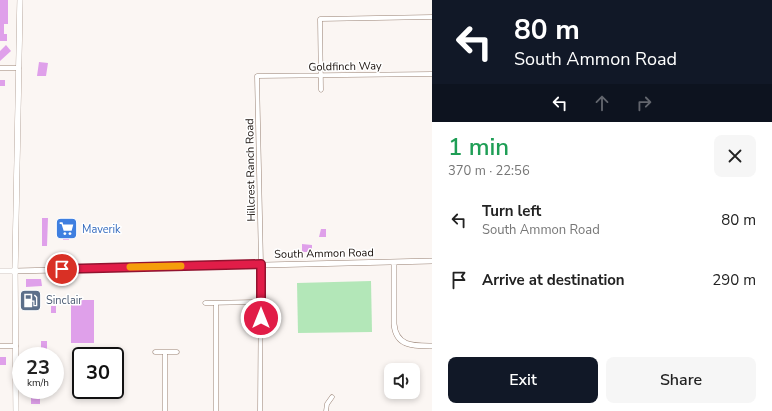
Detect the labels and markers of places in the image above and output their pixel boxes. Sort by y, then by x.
supermarket icon: Maverik [54,216,80,242]
place label: Maverik [82,222,121,237]
pin [45,252,79,286]
fuel station icon: Sinclair [18,287,44,313]
place label: Sinclair [46,293,82,308]

